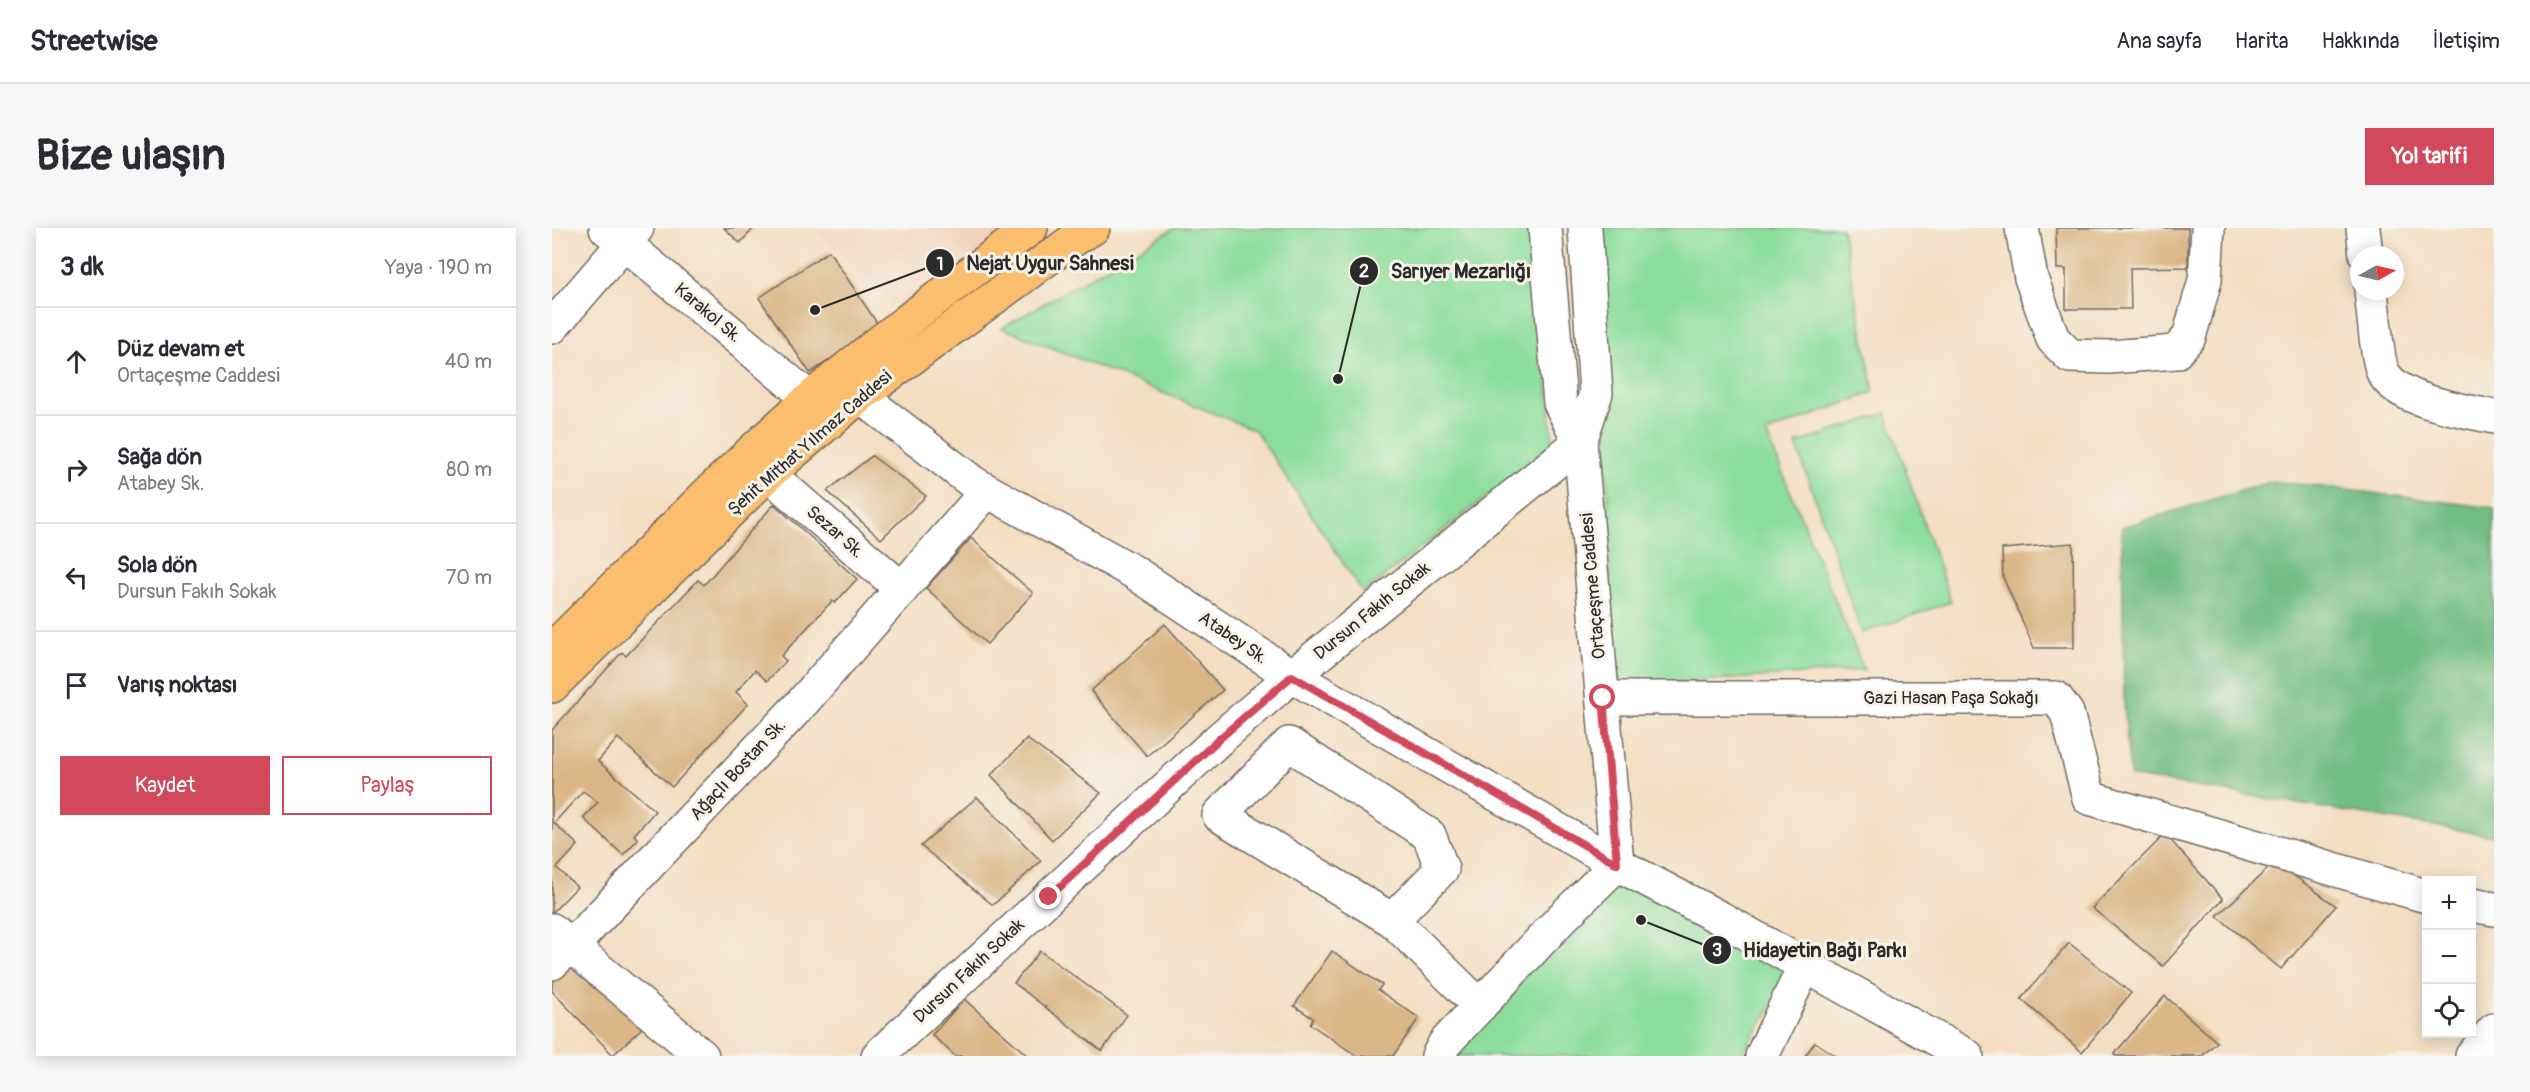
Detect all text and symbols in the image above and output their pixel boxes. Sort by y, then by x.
text: Streetwise [30,24,158,59]
text: Ana sayfa [2116,28,2202,55]
text: Harita [2235,28,2288,55]
text: Hakkında [2321,28,2400,55]
text: İletişim [2433,28,2500,55]
button: Yol tarifi [2365,128,2494,185]
text: Bize ulaşın [36,130,226,182]
callout: Nejat Uygur Sahnesi [925,244,1145,282]
north arrow [2350,246,2404,300]
text: 3 dk [60,251,104,283]
text: Nejat Uygur Sahnesi [966,251,1134,276]
callout: Sarıyer Mezarlığı [1349,252,1543,290]
text: 1 [936,253,944,276]
text: Yaya · 190 m [385,255,492,280]
text: Sarıyer Mezarlığı [1391,259,1531,284]
text: 2 [1359,260,1369,283]
street label: Karakol Sk. [669,278,747,348]
text: Düz devam et [117,335,244,363]
icon: ahead [60,345,93,378]
text: 40 m [445,349,492,374]
text: Ortaçeşme Caddesi [117,363,280,388]
street label: Şehit Mithat Yılmaz Caddesi [723,365,897,521]
text: Sağa dön [117,443,202,471]
icon: right [60,453,93,486]
text: 80 m [446,457,492,482]
text: Atabey Sk. [117,471,204,496]
street label: Sezar Sk. [801,501,869,563]
street label: Ortaçeşme Caddesi [1575,512,1611,660]
text: Sola dön [117,551,197,579]
street label: Dursun Fakıh Sokak [1309,557,1435,665]
icon: left [60,561,93,594]
text: 70 m [446,565,492,590]
text: Dursun Fakıh Sokak [117,579,277,604]
street label: Atabey Sk. [1194,607,1272,669]
icon: arrive [60,669,93,702]
text: Varış noktası [117,671,238,699]
route start [1589,684,1615,710]
street label: Gazi Hasan Paşa Sokağı [1863,687,2039,710]
street label: Ağaçlı Bostan Sk. [685,714,791,826]
button: Kaydet [60,756,270,815]
button: Paylaş [282,756,492,815]
map controls [2422,876,2476,1038]
button: + [2422,876,2476,930]
route end [1035,883,1061,909]
street label: Dursun Fakıh Sokak [909,913,1030,1028]
button: − [2422,930,2476,984]
callout: Hidayetin Bağı Parkı [1702,931,1918,969]
text: Hidayetin Bağı Parkı [1743,938,1907,963]
text: 3 [1712,939,1722,962]
button: locate [2422,984,2476,1038]

